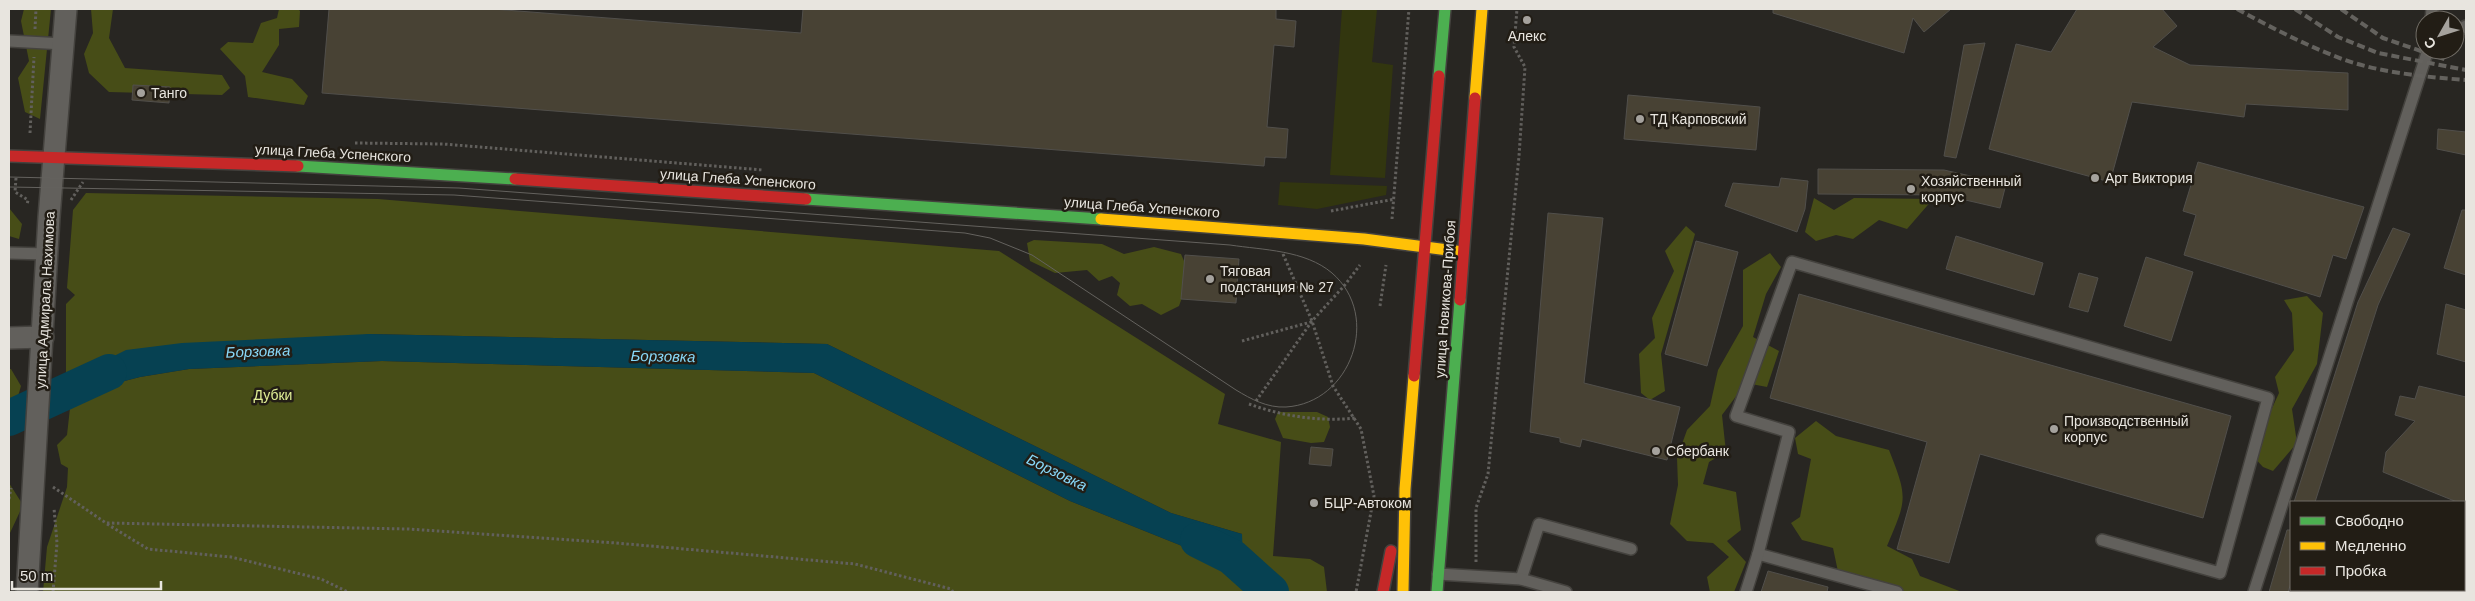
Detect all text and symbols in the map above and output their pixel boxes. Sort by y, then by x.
north arrow [2415,10,2465,60]
marker: Алекс [1521,14,1533,26]
place label: Алекс [1508,28,1546,44]
text: С [2420,34,2439,52]
place label: Танго [151,85,187,101]
marker: Танго [135,87,147,99]
place label: ТД Карповский [1650,111,1747,127]
marker: ТД Карповский [1634,113,1646,125]
street label: улица Глеба Успенского [255,141,412,165]
street label: улица Глеба Успенского [660,166,817,192]
place label: Арт Виктория [2105,170,2193,186]
marker: Арт Виктория [2089,172,2101,184]
place label: Хозяйственный корпус [1921,173,2021,205]
marker: Хозяйственный корпус [1905,183,1917,195]
street label: улица Глеба Успенского [1064,194,1221,220]
street label: улица Адмирала Нахимова [32,211,58,389]
street label: улица Новикова-Прибоя [1431,219,1459,379]
place label: Тяговая подстанция № 27 [1220,263,1334,295]
marker: Тяговая подстанция № 27 [1204,273,1216,285]
water label: Борзовка [225,341,291,361]
water label: Борзовка [631,347,695,365]
park label: Дубки [254,387,292,403]
place label: Производственный корпус [2064,413,2189,445]
marker: Производственный корпус [2048,423,2060,435]
place label: Сбербанк [1666,443,1730,459]
marker: Сбербанк [1650,445,1662,457]
water label: Борзовка [1024,450,1090,494]
place label: БЦР-Автоком [1324,495,1412,511]
marker: БЦР-Автоком [1308,497,1320,509]
legend [2290,501,2465,591]
text: Свободно [2335,512,2404,529]
text: Медленно [2335,537,2406,554]
scale bar [12,558,161,590]
text: Пробка [2335,562,2387,579]
text: 50 m [20,567,53,584]

